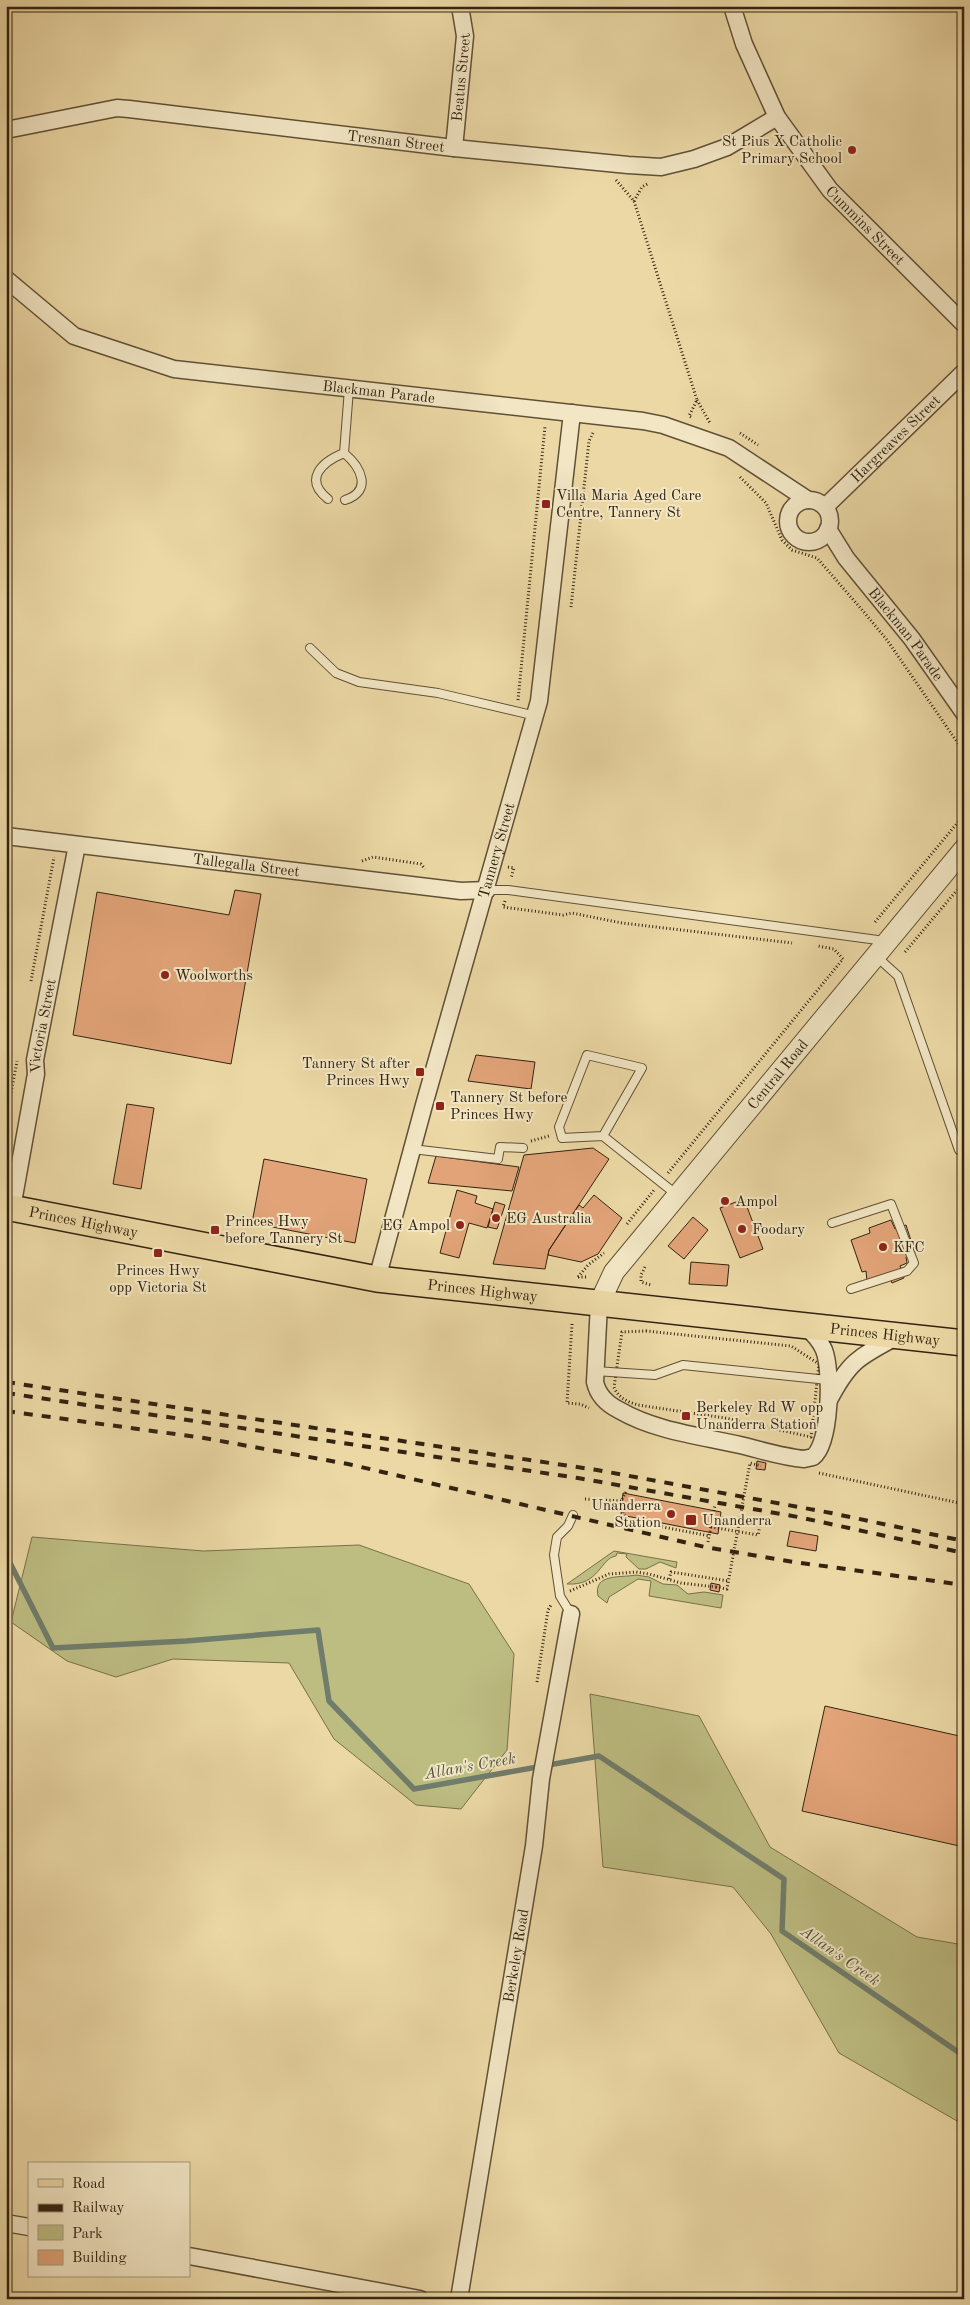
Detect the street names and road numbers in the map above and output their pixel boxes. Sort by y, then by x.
street label: Beatus Street [451,32,474,122]
street label: Tresnan Street [346,129,445,156]
street label: Cummins Street [822,184,906,269]
street label: Blackman Parade [321,379,436,407]
street label: Hargreaves Street [849,393,944,486]
street label: Blackman Parade [864,585,945,684]
street label: Tannery Street [477,801,519,900]
street label: Tallegalla Street [192,853,300,880]
street label: Victoria Street [29,978,60,1074]
street label: Central Road [746,1037,812,1113]
street label: Princes Highway [27,1206,139,1241]
street label: Princes Highway [426,1279,538,1305]
street label: Princes Highway [829,1322,941,1349]
street label: Berkeley Road [502,1908,532,2004]

